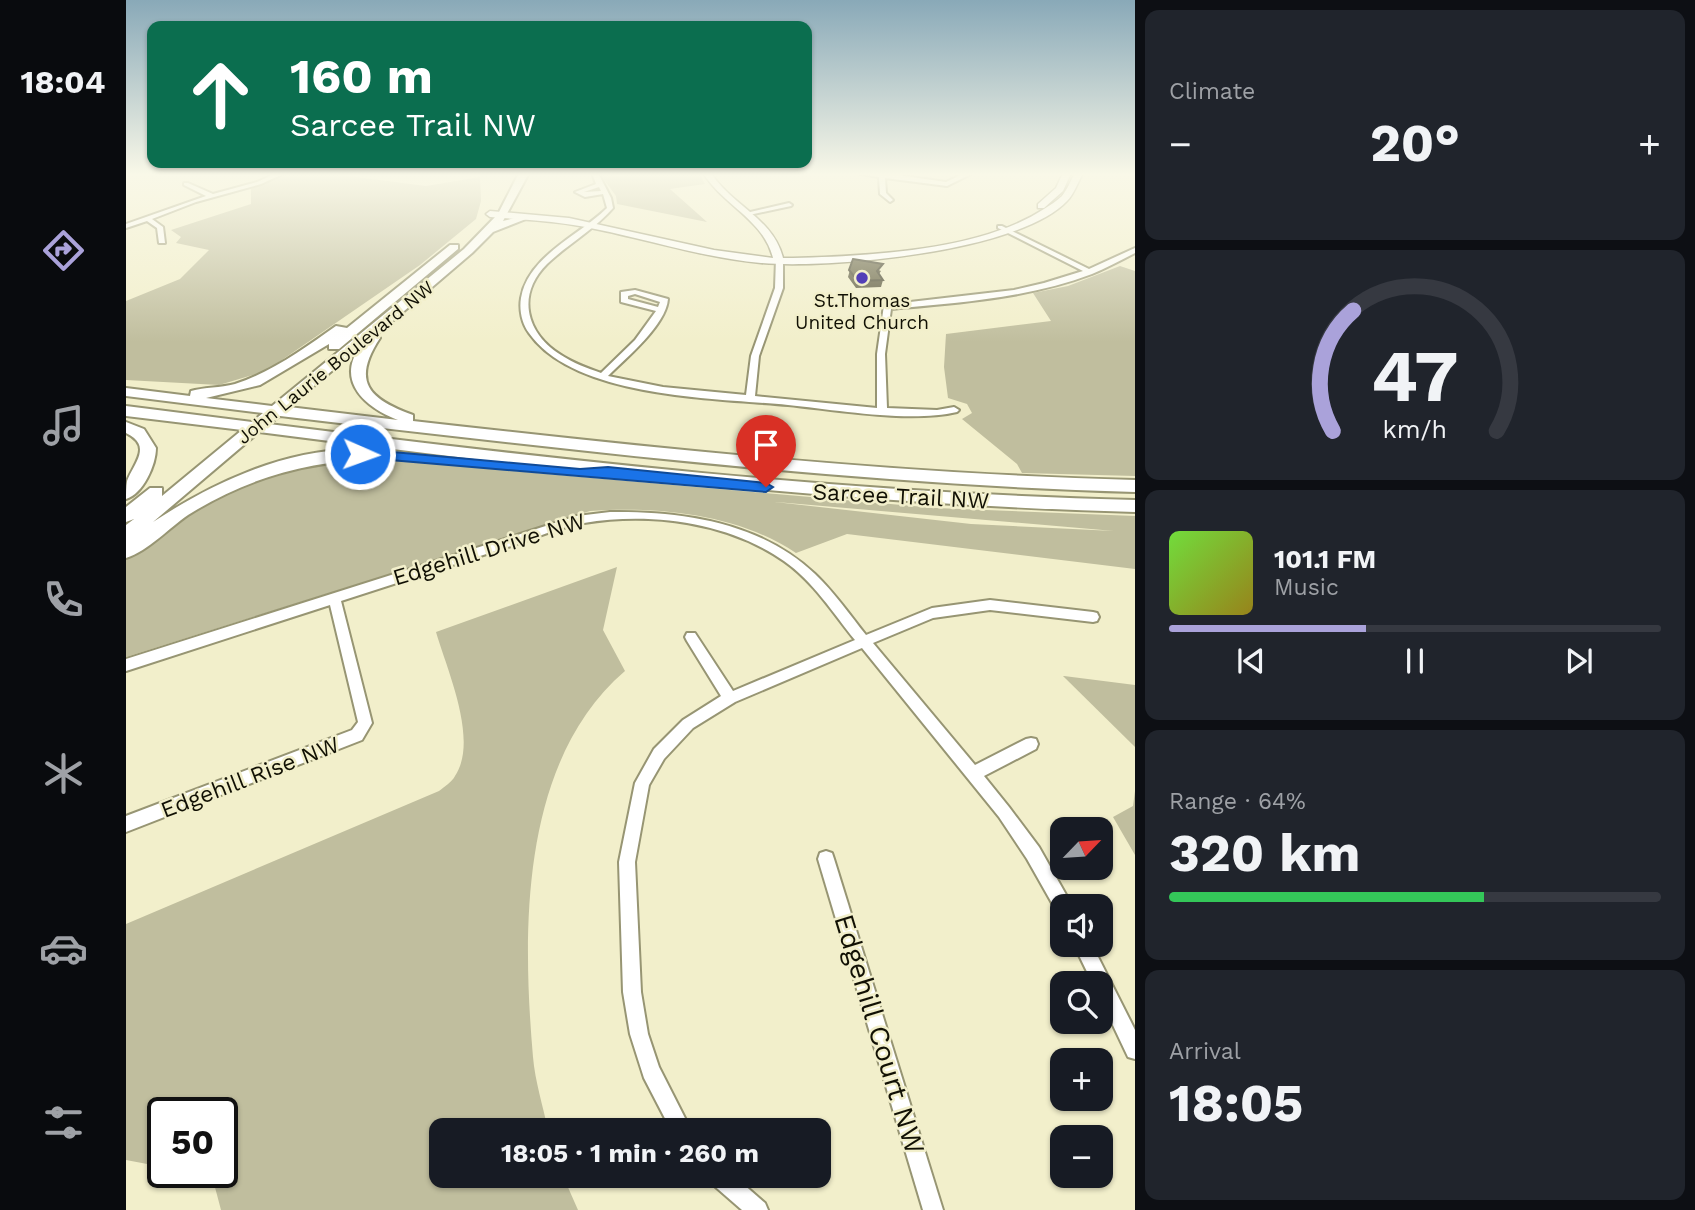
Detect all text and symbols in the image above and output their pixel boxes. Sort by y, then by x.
text: 160 m [290,47,433,105]
icon: ahead [175,49,266,140]
text: 18:04 [21,63,105,101]
text: Climate [1169,78,1255,105]
text: Sarcee Trail NW [290,106,536,144]
text: 20° [1370,113,1460,174]
text: − [1169,122,1192,166]
text: + [1638,122,1661,166]
icon: directions [39,226,88,275]
marker: St.Thomas United Church [854,270,870,286]
street label: John Laurie Boulevard NW [232,276,438,449]
place label: St.Thomas United Church [795,289,929,334]
text: 47 [1371,333,1459,419]
icon: music [39,401,88,450]
pin [736,415,796,487]
text: km/h [1383,415,1447,444]
position arrow [323,417,397,491]
icon: arrive [747,426,785,464]
street label: Sarcee Trail NW [812,478,990,515]
street label: Edgehill Drive NW [390,507,589,592]
text: 101.1 FM [1274,544,1376,574]
text: Music [1274,574,1339,601]
icon: phone [39,575,88,624]
icon: previous [1232,642,1270,680]
icon: pause [1396,642,1434,680]
icon: next [1560,642,1598,680]
street label: Edgehill Rise NW [157,731,343,824]
icon: climate [39,749,88,798]
text: Range · 64% [1169,788,1306,815]
north arrow [1050,817,1113,880]
map controls [1050,817,1113,1188]
text: 320 km [1169,823,1360,884]
button: sound [1050,894,1113,957]
street label: Edgehill Court NW [827,910,932,1158]
icon: car [39,924,88,973]
button: search [1050,971,1113,1034]
text: Arrival [1169,1038,1241,1065]
button: + [1050,1048,1113,1111]
text: 18:05 [1169,1073,1303,1134]
speed limit sign: 50 [147,1097,238,1188]
icon: filters [39,1098,88,1147]
button: − [1050,1125,1113,1188]
text: 18:05 · 1 min · 260 m [501,1138,759,1168]

